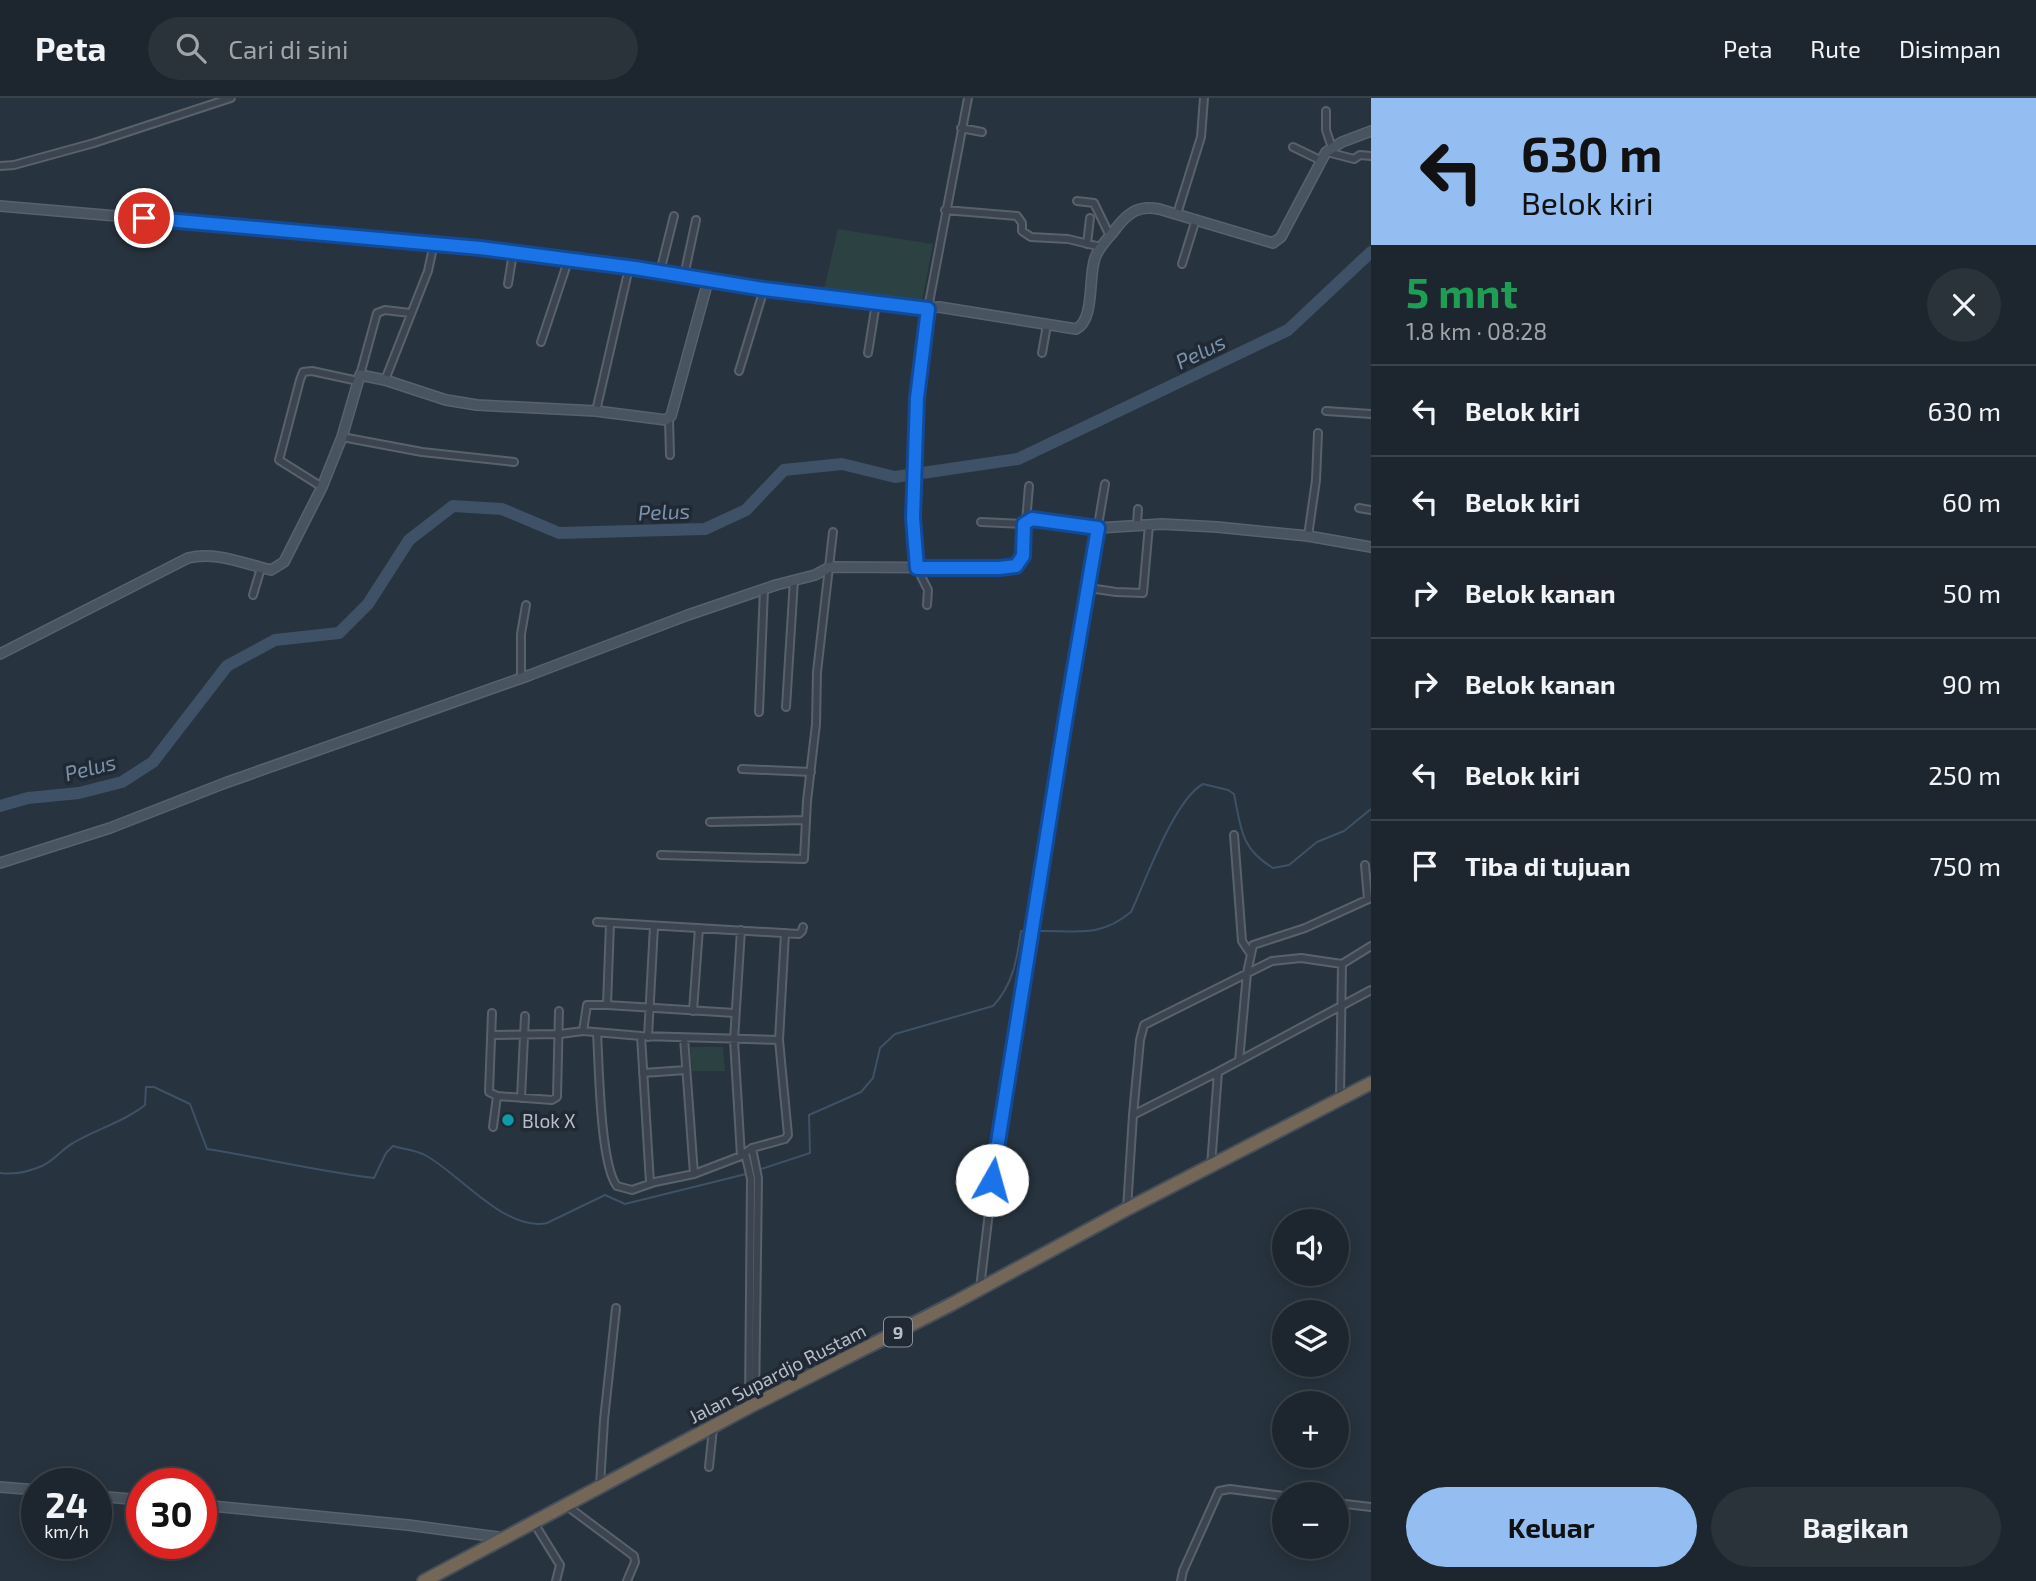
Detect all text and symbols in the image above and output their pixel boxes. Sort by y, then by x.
search box [148,17,638,80]
text: Peta [35,28,106,68]
icon: search [172,29,210,67]
text: Cari di sini [228,33,348,64]
text: Peta [1723,34,1772,63]
text: Rute [1810,34,1861,63]
text: Disimpan [1899,34,2001,63]
text: 630 m [1521,123,1662,182]
icon: left [1406,126,1497,217]
text: Belok kiri [1521,183,1654,221]
pin [114,188,174,248]
icon: arrive [125,199,163,237]
text: 5 mnt [1406,266,1518,316]
button: close [1927,268,2001,342]
text: 1.8 km · 08:28 [1406,317,1547,345]
water label: Pelus [1171,328,1229,374]
icon: left [1406,392,1444,430]
text: Belok kiri [1465,395,1580,426]
text: 630 m [1927,395,2001,426]
icon: left [1406,483,1444,521]
text: Belok kiri [1465,486,1580,517]
text: 60 m [1942,486,2001,517]
water label: Pelus [637,498,691,524]
icon: right [1406,574,1444,612]
text: Belok kanan [1465,577,1616,608]
text: 50 m [1943,577,2001,608]
icon: right [1406,665,1444,703]
text: Belok kanan [1465,668,1616,699]
text: 90 m [1942,668,2001,699]
water label: Pelus [62,749,118,785]
icon: left [1406,756,1444,794]
text: Belok kiri [1465,759,1580,790]
text: 250 m [1928,759,2001,790]
icon: arrive [1406,847,1444,885]
text: Tiba di tujuan [1465,850,1631,881]
text: 750 m [1929,850,2001,881]
place label: Blok X [522,1109,576,1132]
marker: Blok X [500,1112,516,1128]
position arrow [955,1143,1029,1217]
map controls [1272,1209,1349,1559]
button: sound [1272,1209,1349,1286]
button: layers [1272,1300,1349,1377]
road number: 9 [884,1317,912,1346]
street label: Jalan Supardjo Rustam [685,1318,869,1428]
button: + [1272,1391,1349,1468]
speed limit sign: 30 [126,1468,217,1559]
button: − [1272,1482,1349,1559]
text: 24 [45,1483,88,1525]
button: Keluar [1406,1487,1697,1567]
button: Bagikan [1711,1487,2001,1567]
text: km/h [44,1520,89,1542]

